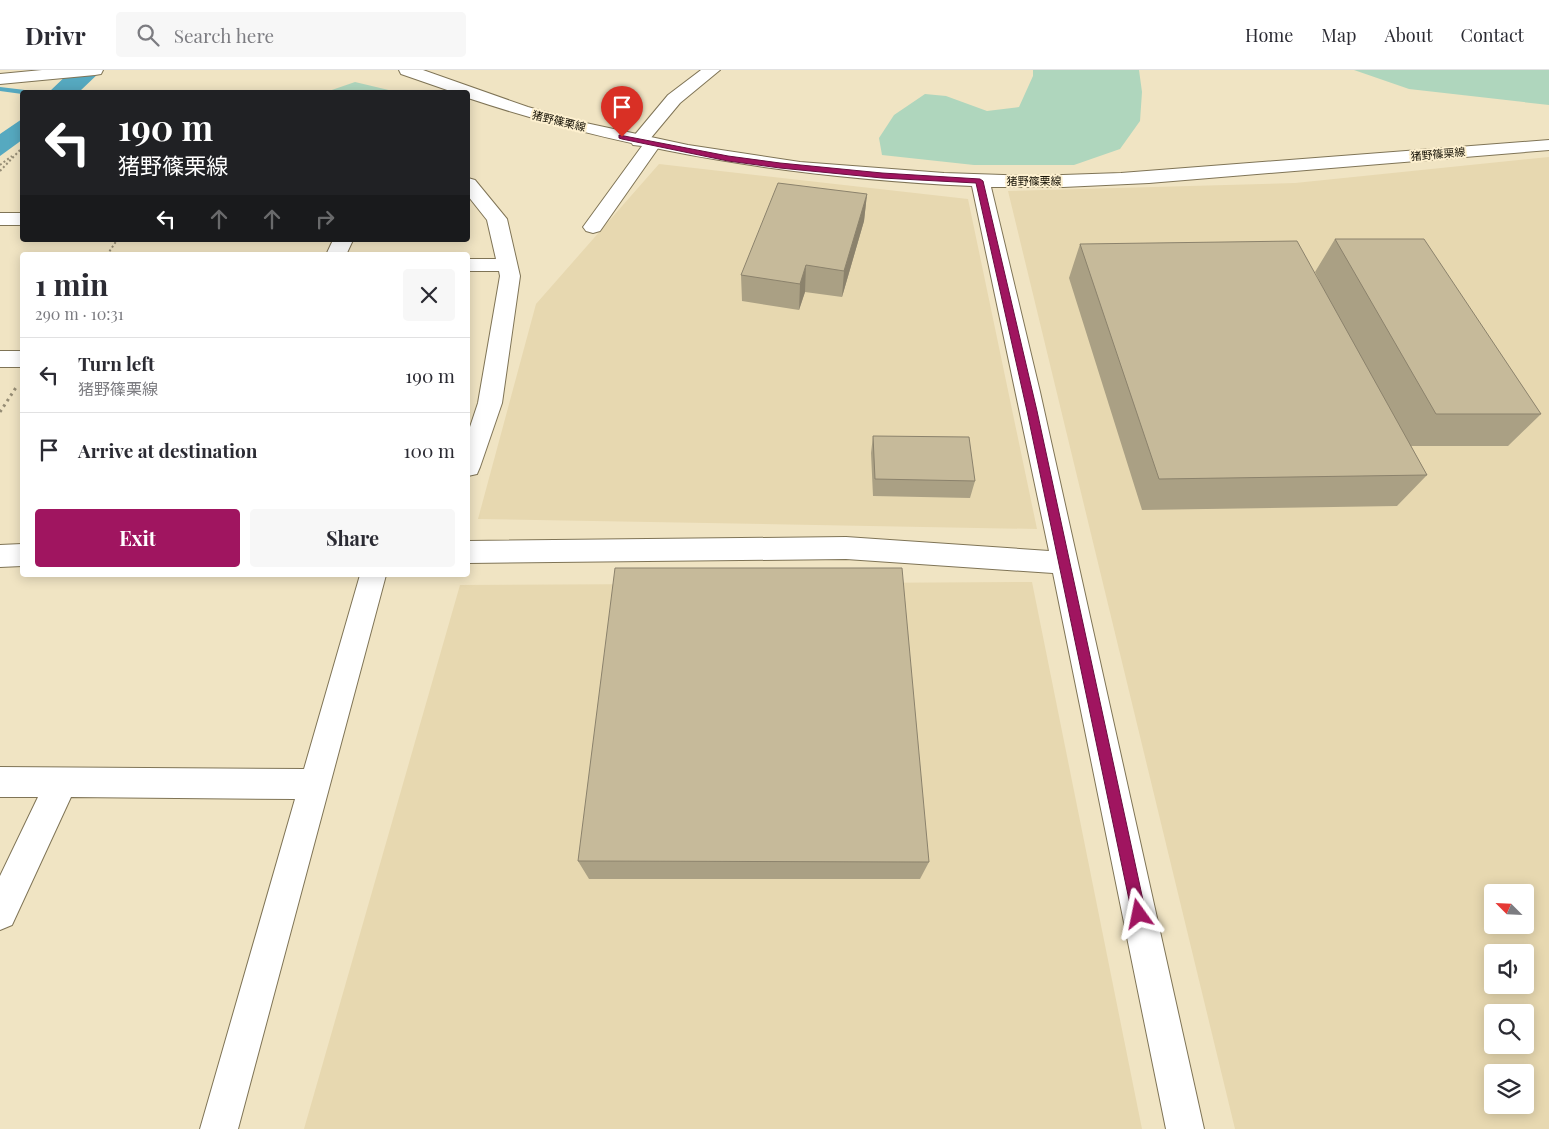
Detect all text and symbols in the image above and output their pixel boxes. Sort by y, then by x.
search box [116,12,466,57]
text: Drivr [25,19,86,51]
icon: search [134,21,162,49]
text: Search here [174,22,274,48]
text: Home [1245,23,1293,47]
text: Map [1321,23,1356,47]
text: About [1384,23,1433,47]
text: Contact [1461,23,1524,47]
pin [601,86,643,137]
icon: arrive [608,93,636,121]
text: 190 m [118,103,213,150]
street label: 猪野篠栗線 [531,107,588,134]
icon: left [35,110,100,175]
street label: 猪野篠栗線 [1410,144,1466,163]
text: 猪野篠栗線 [118,150,228,180]
street label: 猪野篠栗線 [1007,173,1062,188]
icon: left [152,205,180,233]
icon: ahead [205,205,233,233]
icon: ahead [258,205,286,233]
icon: right [311,205,339,233]
text: 1 min [35,264,109,304]
button: close [403,269,455,321]
text: 290 m · 10:31 [35,303,124,324]
text: Turn left [78,350,155,376]
icon: left [35,361,63,389]
text: 190 m [405,362,455,388]
text: 猪野篠栗線 [78,378,158,399]
icon: arrive [35,436,63,464]
text: Arrive at destination [78,437,258,463]
text: 100 m [404,437,455,463]
button: Exit [35,509,240,567]
button: Share [250,509,455,567]
north arrow [1484,884,1534,934]
map controls [1484,884,1534,1114]
position arrow [1112,887,1164,939]
button: sound [1484,944,1534,994]
button: search [1484,1004,1534,1054]
button: layers [1484,1064,1534,1114]

